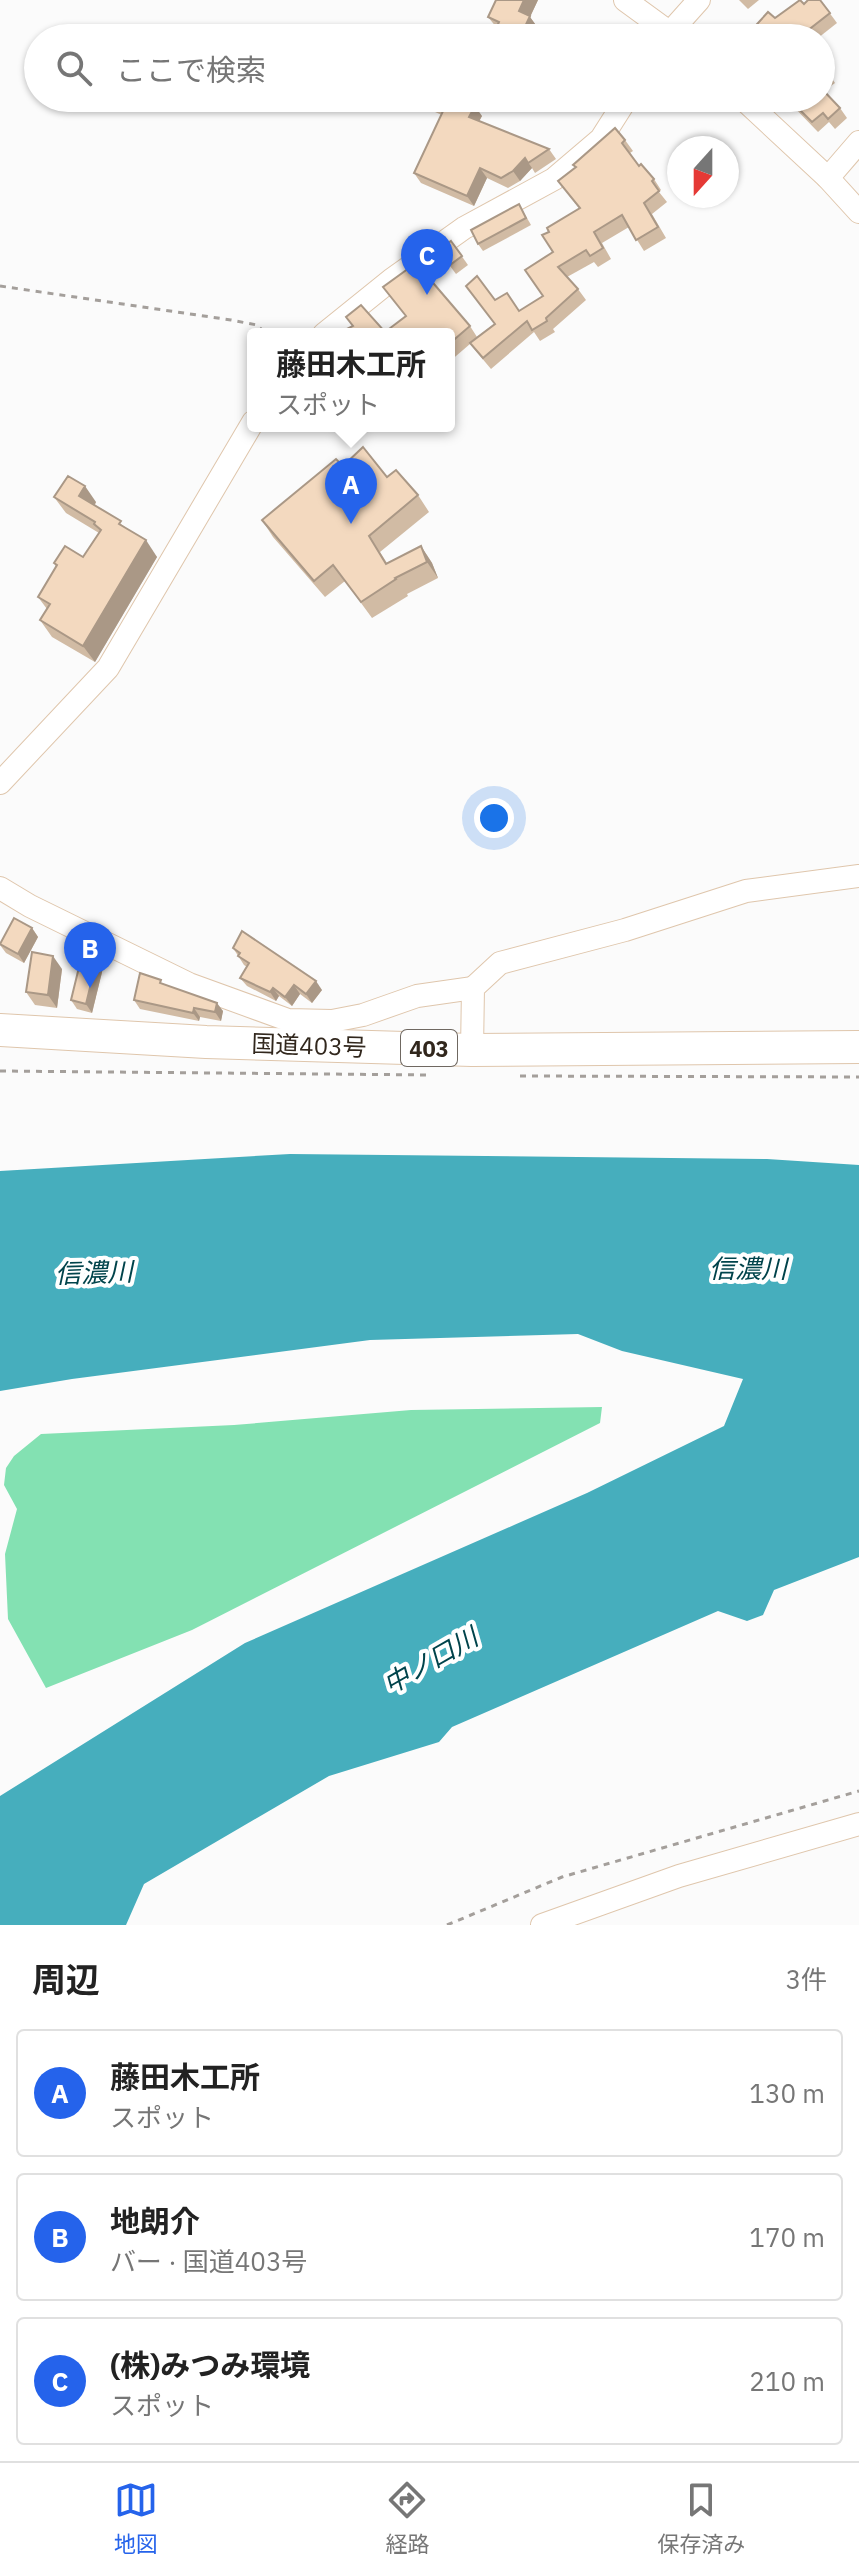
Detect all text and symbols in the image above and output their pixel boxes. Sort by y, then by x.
search box [24,24,835,112]
icon: search [52,46,96,90]
text: ここで検索 [116,50,266,89]
north arrow [667,136,739,208]
pin: C [401,229,453,295]
popup [247,328,455,432]
text: 藤田木工所 [276,344,426,383]
text: スポット [276,387,380,421]
pin: A [325,458,377,524]
your location [474,798,514,838]
pin: B [64,922,116,988]
street label: 国道403号 [251,1027,367,1063]
road number: 403 [401,1030,457,1066]
water label: 信濃川 [709,1251,790,1285]
water label: 信濃川 [54,1254,137,1290]
water label: 中ノ口川 [376,1618,486,1701]
text: 周辺 [32,1957,100,2001]
text: 3件 [785,1962,827,1996]
text: 藤田木工所 [110,2057,260,2096]
text: A [51,2076,69,2110]
text: 130 m [749,2076,825,2110]
text: スポット [110,2100,214,2134]
text: 地朗介 [110,2201,200,2240]
text: B [51,2220,69,2254]
text: 170 m [749,2220,825,2254]
text: バー · 国道403号 [110,2244,308,2278]
text: (株)みつみ環境 [110,2345,310,2384]
text: C [52,2364,68,2398]
text: 210 m [749,2364,825,2398]
text: スポット [110,2388,214,2422]
tab: 地図 [114,2478,158,2558]
tab: 経路 [385,2478,429,2558]
tab: 保存済み [657,2478,745,2558]

